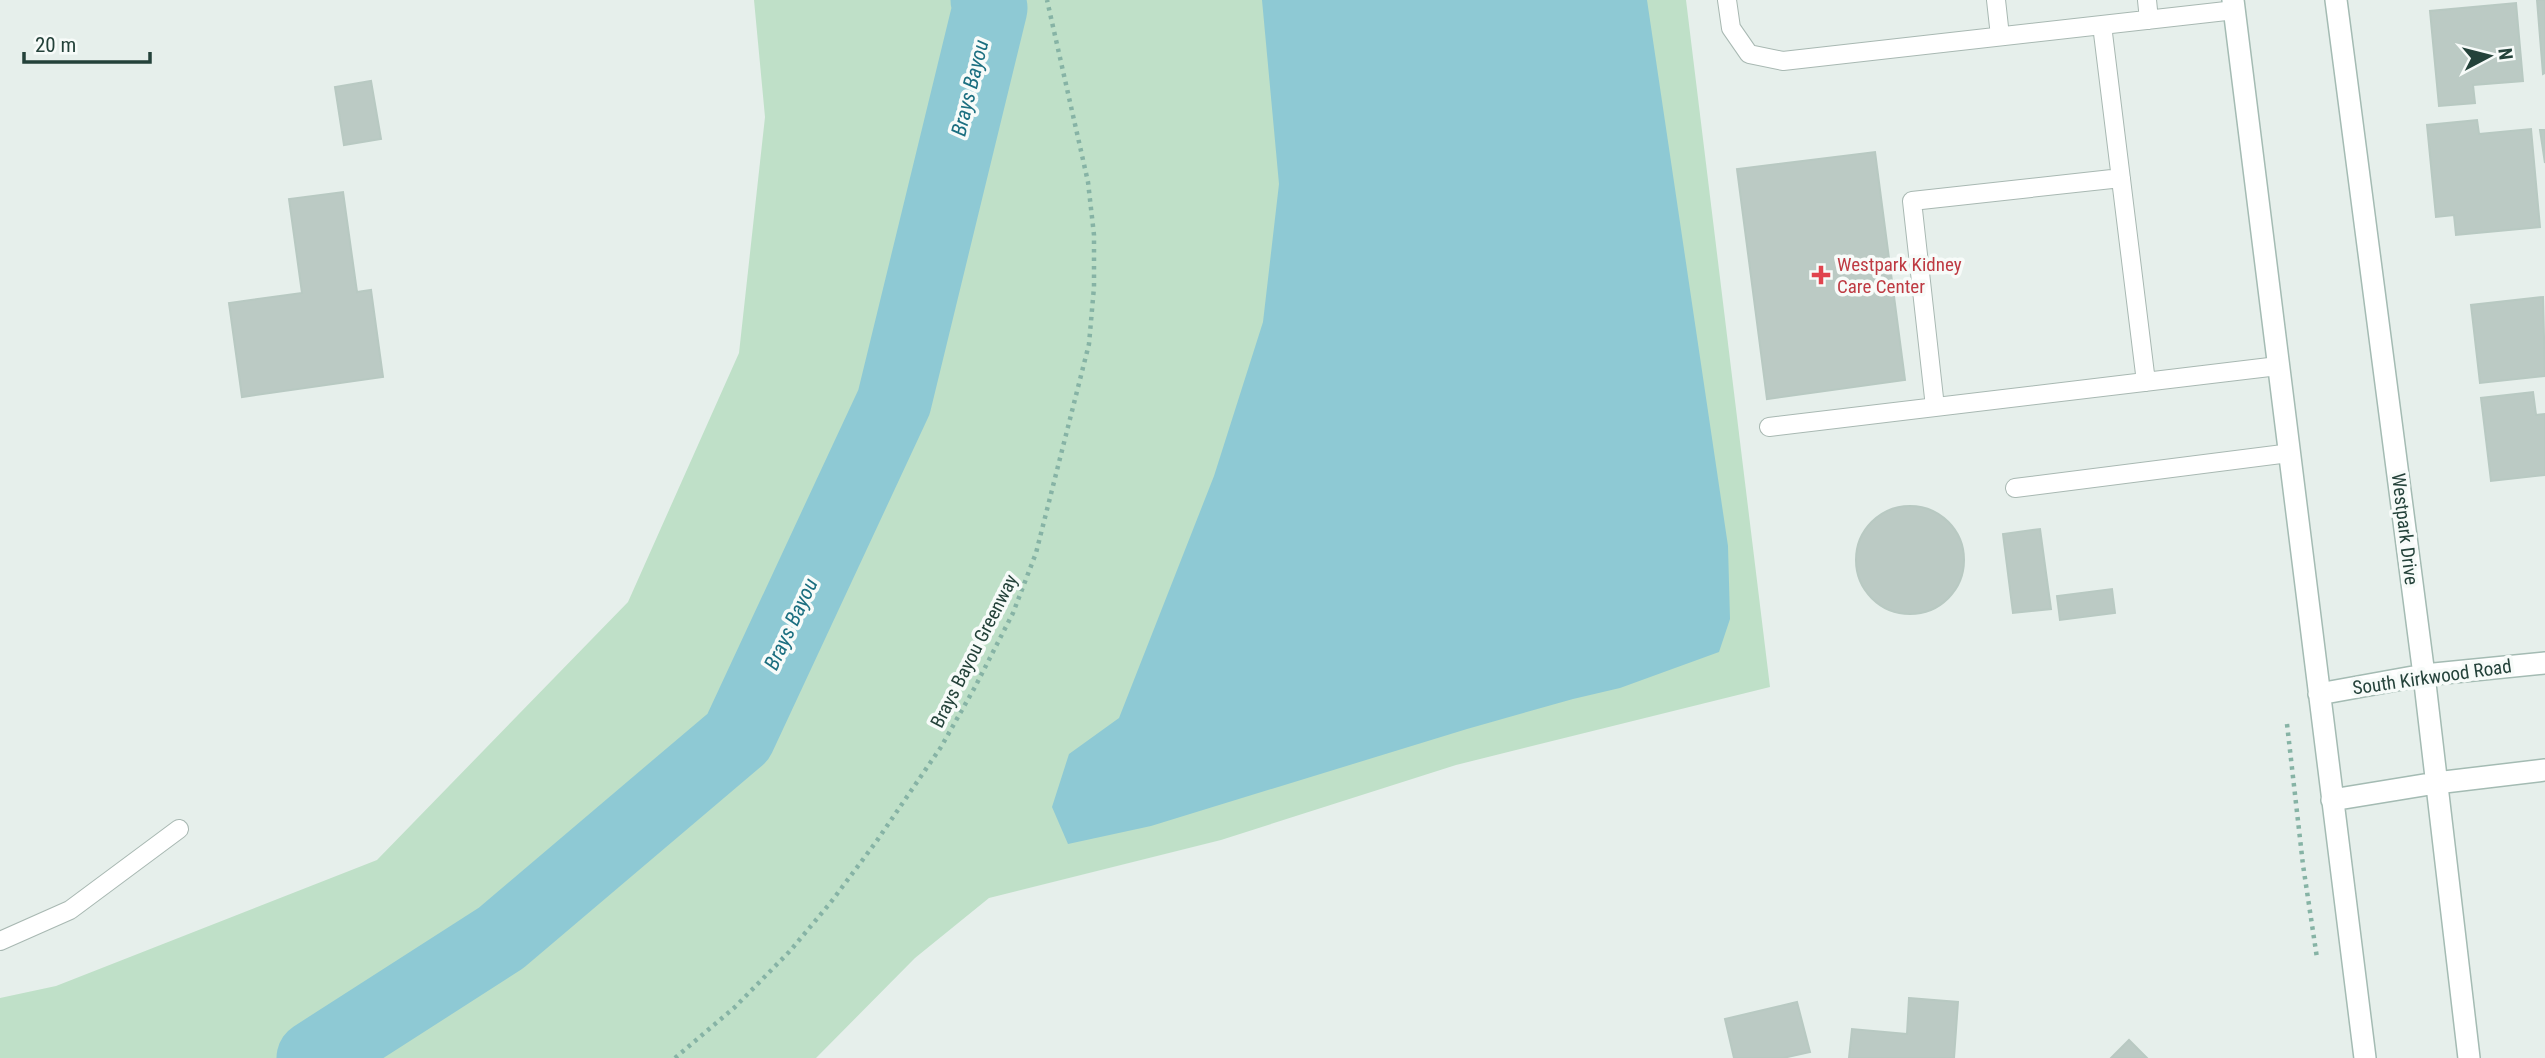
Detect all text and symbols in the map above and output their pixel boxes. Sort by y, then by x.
scale bar [24,21,150,65]
north arrow [2454,21,2524,91]
text: 20 m [35,33,76,57]
water label: Brays Bayou [946,37,994,139]
text: N [2493,47,2518,61]
place label: Westpark Kidney Care Center [1837,253,1962,298]
marker: Westpark Kidney Care Center [1811,265,1831,285]
street label: Westpark Drive [2387,472,2423,586]
street label: Brays Bayou Greenway [925,570,1023,731]
water label: Brays Bayou [759,574,823,674]
street label: South Kirkwood Road [2351,654,2513,700]

